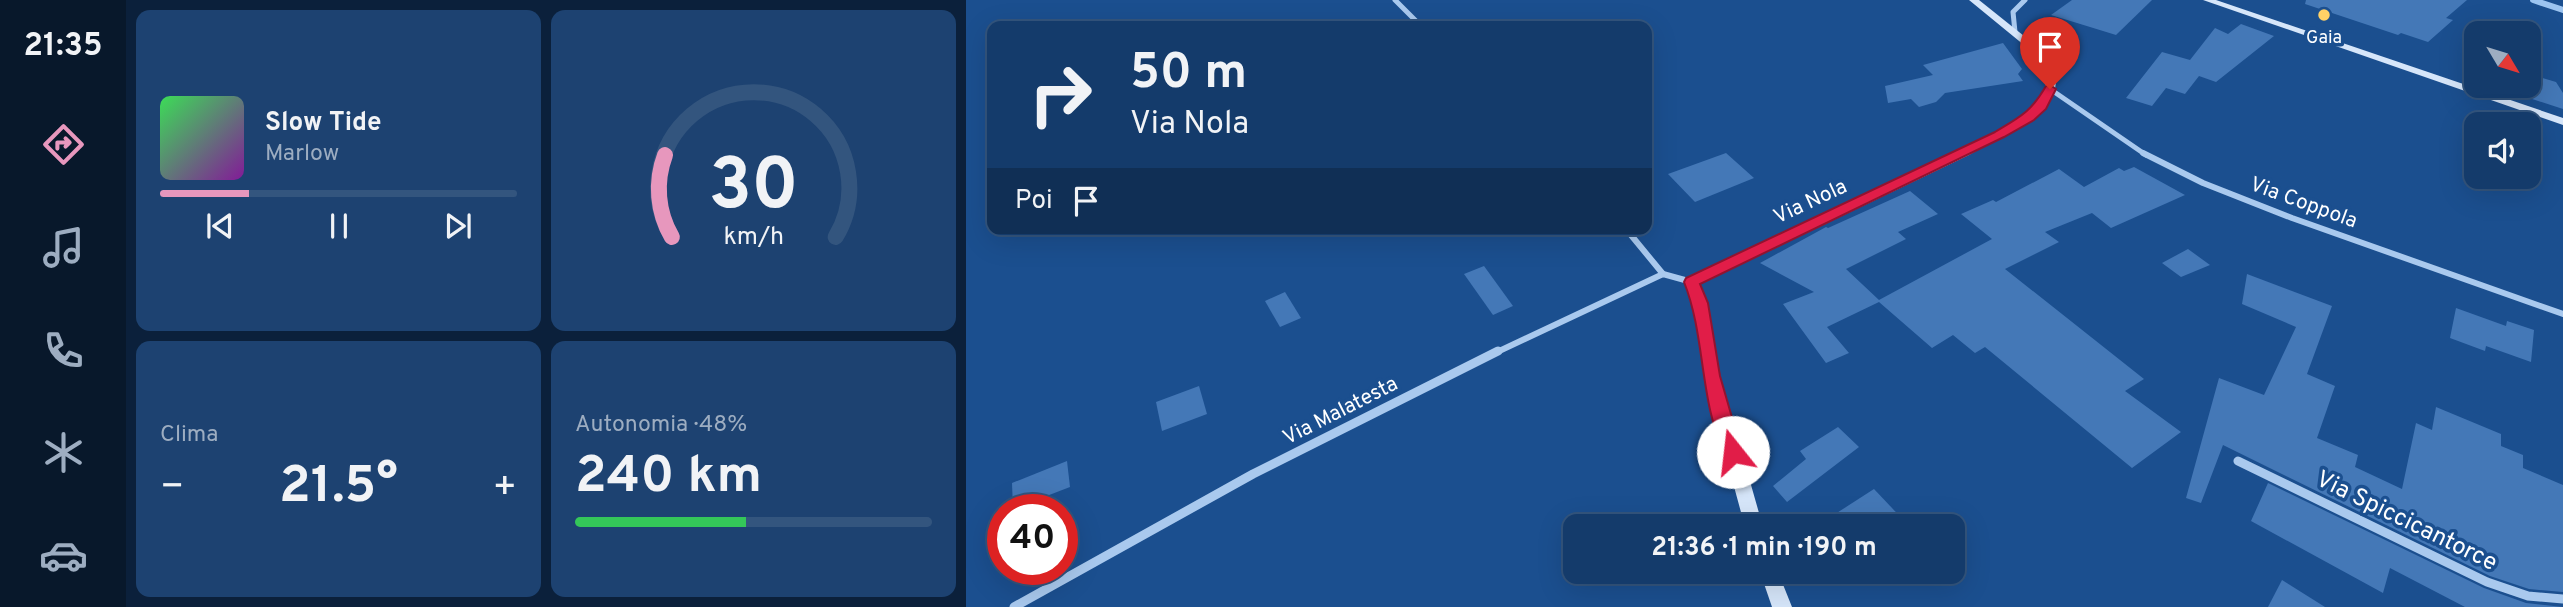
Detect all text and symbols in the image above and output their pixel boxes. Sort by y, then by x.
marker: Gaia [2316,7,2332,23]
pin [2020,17,2080,89]
north arrow [2464,21,2541,98]
map controls [2464,21,2541,189]
text: 21:35 [24,27,102,67]
place label: Gaia [2306,27,2342,50]
icon: arrive [2031,28,2069,66]
text: 50 m [1130,44,1247,106]
icon: right [1015,49,1106,140]
text: Via Nola [1130,105,1249,145]
text: Slow Tide [265,107,382,140]
button: sound [2464,112,2541,189]
icon: directions [39,120,88,169]
text: Marlow [265,140,339,169]
text: 30 [708,143,799,235]
street label: Via Coppola [2246,171,2361,235]
street label: Via Nola [1769,174,1852,231]
icon: arrive [1067,182,1105,220]
text: Poi [1015,185,1053,218]
icon: previous [201,207,239,245]
icon: pause [320,207,358,245]
icon: next [439,207,477,245]
text: km/h [723,222,784,254]
icon: music [39,223,88,272]
icon: phone [39,326,88,375]
street label: Via Malatesta [1279,371,1403,452]
text: Autonomia · 48% [575,411,747,440]
position arrow [1696,415,1770,489]
text: Clima [160,421,218,450]
icon: climate [39,428,88,477]
text: 240 km [575,445,762,511]
text: 21.5° [279,455,398,521]
text: − [160,464,185,513]
text: + [492,464,517,513]
street label: Via Spiccicantorce [2311,465,2502,579]
speed limit sign: 40 [987,494,1078,585]
icon: car [39,531,88,580]
text: 21:36 · 1 min · 190 m [1651,532,1877,565]

